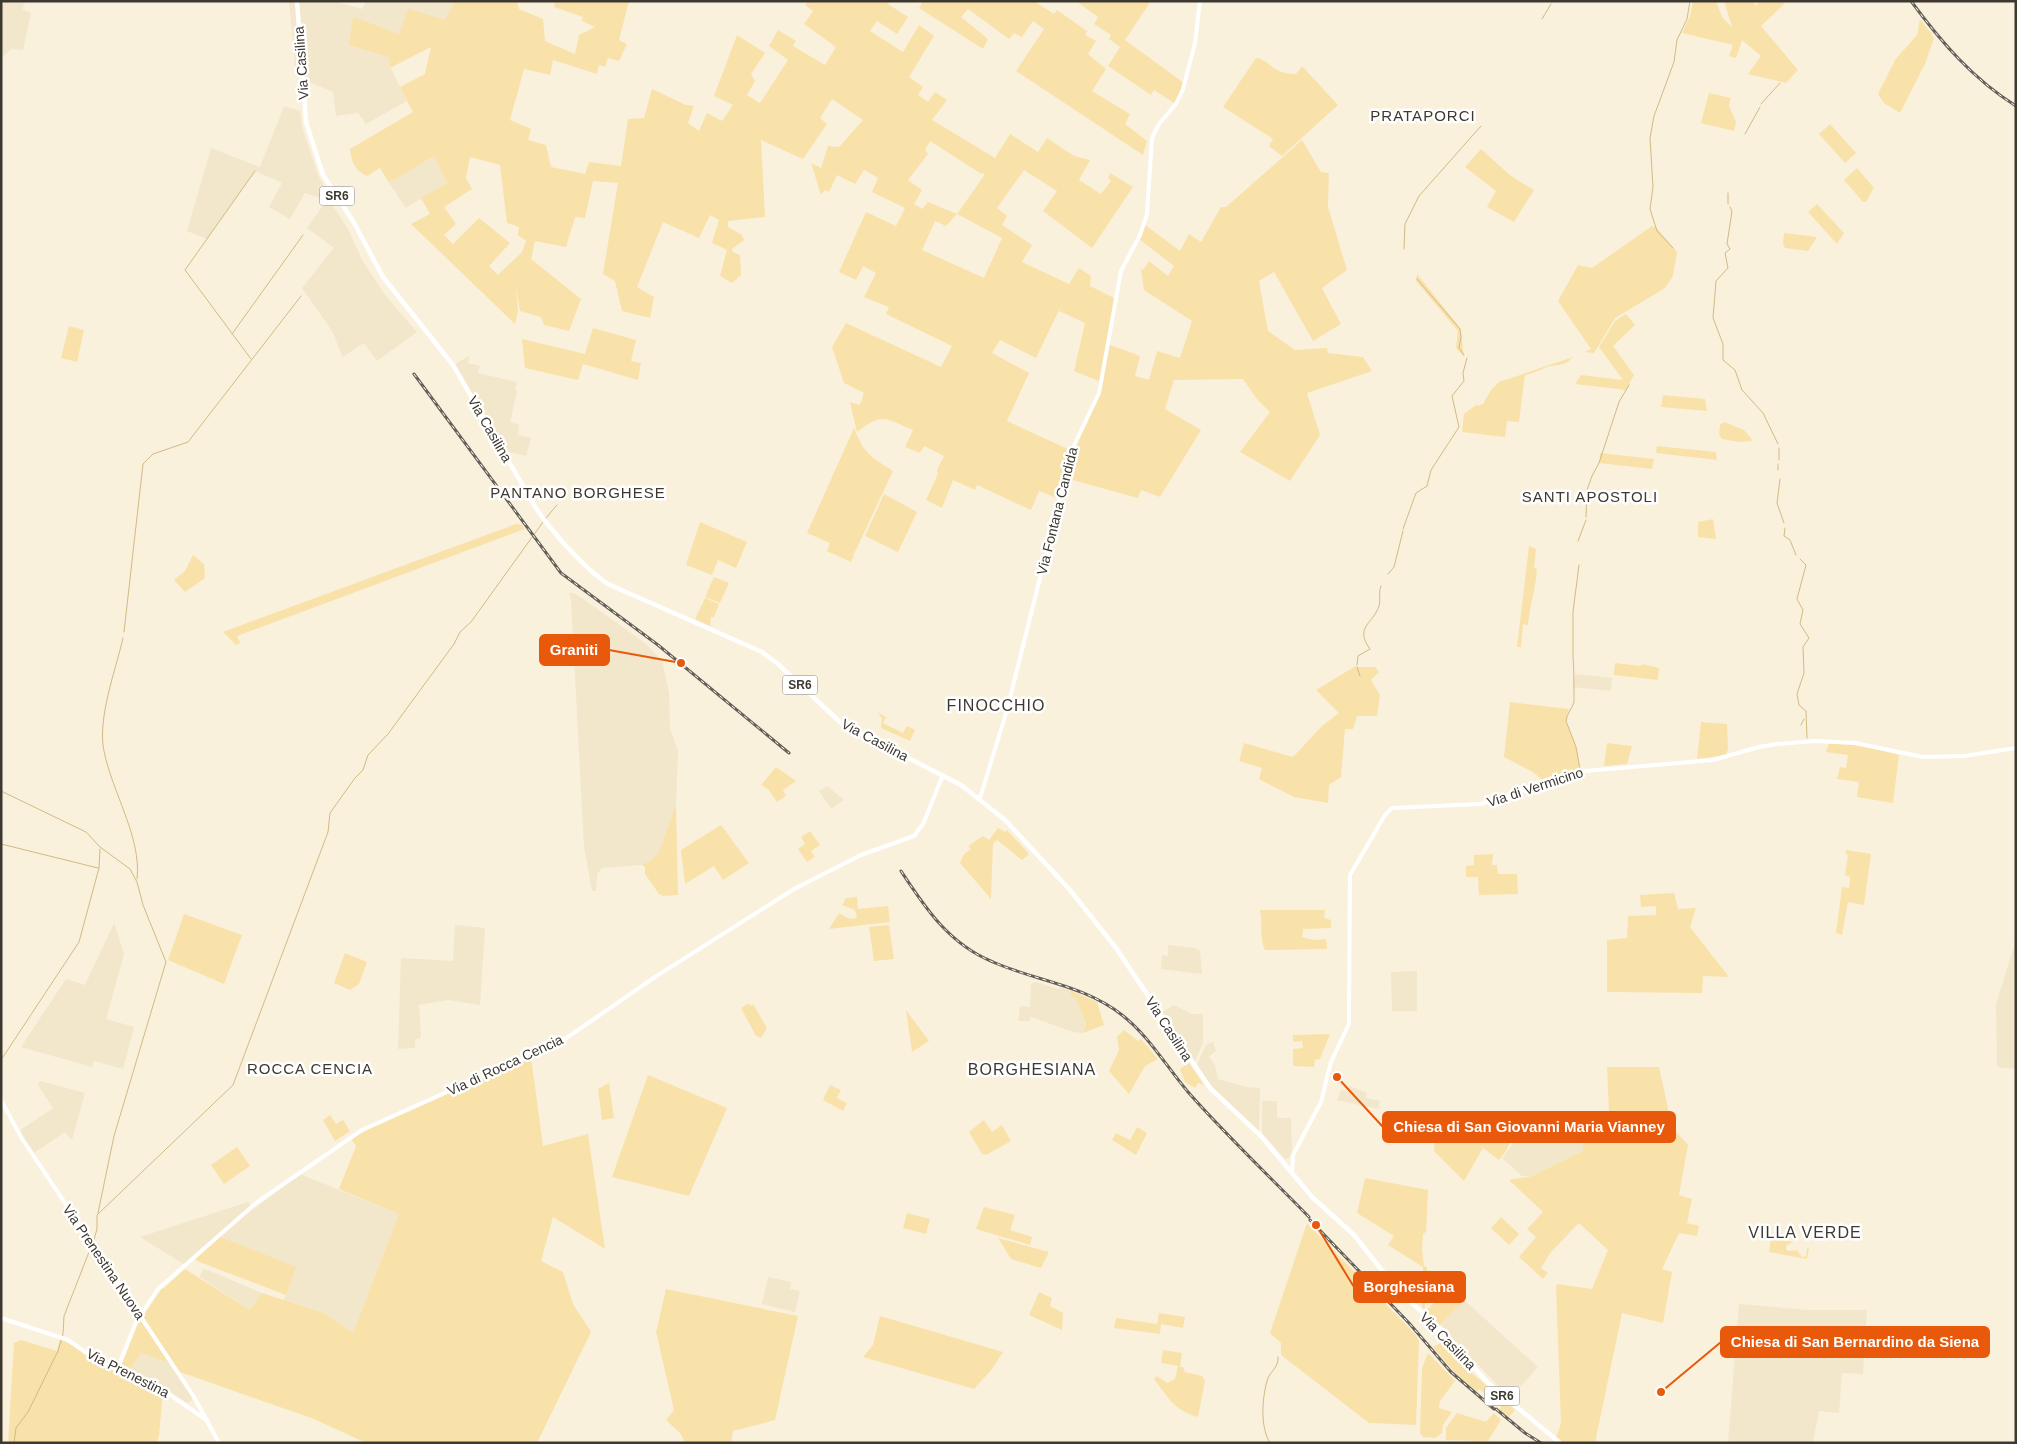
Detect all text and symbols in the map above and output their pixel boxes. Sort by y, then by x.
street label: Via Casilina [290,25,312,100]
district label: PRATAPORCI [1370,107,1476,124]
road number: SR6 [320,187,354,206]
street label: Via Casilina [465,393,515,465]
street label: Via Fontana Candida [1033,445,1081,577]
district label: PANTANO BORGHESE [490,484,666,501]
district label: SANTI APOSTOLI [1522,488,1658,505]
callout: Graniti [540,635,609,665]
text: Graniti [550,641,598,658]
road number: SR6 [782,676,818,694]
district label: FINOCCHIO [947,697,1045,714]
street label: Via Casilina [839,716,911,764]
street label: Via di Vermicino [1485,764,1585,810]
street label: Via Casilina [1142,994,1196,1064]
street label: Via di Rocca Cencia [445,1031,566,1099]
district label: ROCCA CENCIA [247,1060,373,1077]
district label: BORGHESIANA [968,1061,1096,1078]
callout: Chiesa di San Giovanni Maria Vianney [1383,1112,1675,1142]
text: Chiesa di San Giovanni Maria Vianney [1393,1118,1665,1135]
street label: Via Prenestina Nuova [60,1201,149,1323]
district label: VILLA VERDE [1748,1224,1862,1241]
callout: Borghesiana [1354,1272,1465,1302]
text: Borghesiana [1364,1278,1455,1295]
street label: Via Casilina [1417,1309,1479,1373]
callout: Chiesa di San Bernardino da Siena [1721,1327,1989,1357]
text: Chiesa di San Bernardino da Siena [1731,1333,1980,1350]
street label: Via Prenestina [84,1345,172,1401]
road number: SR6 [1484,1386,1520,1405]

